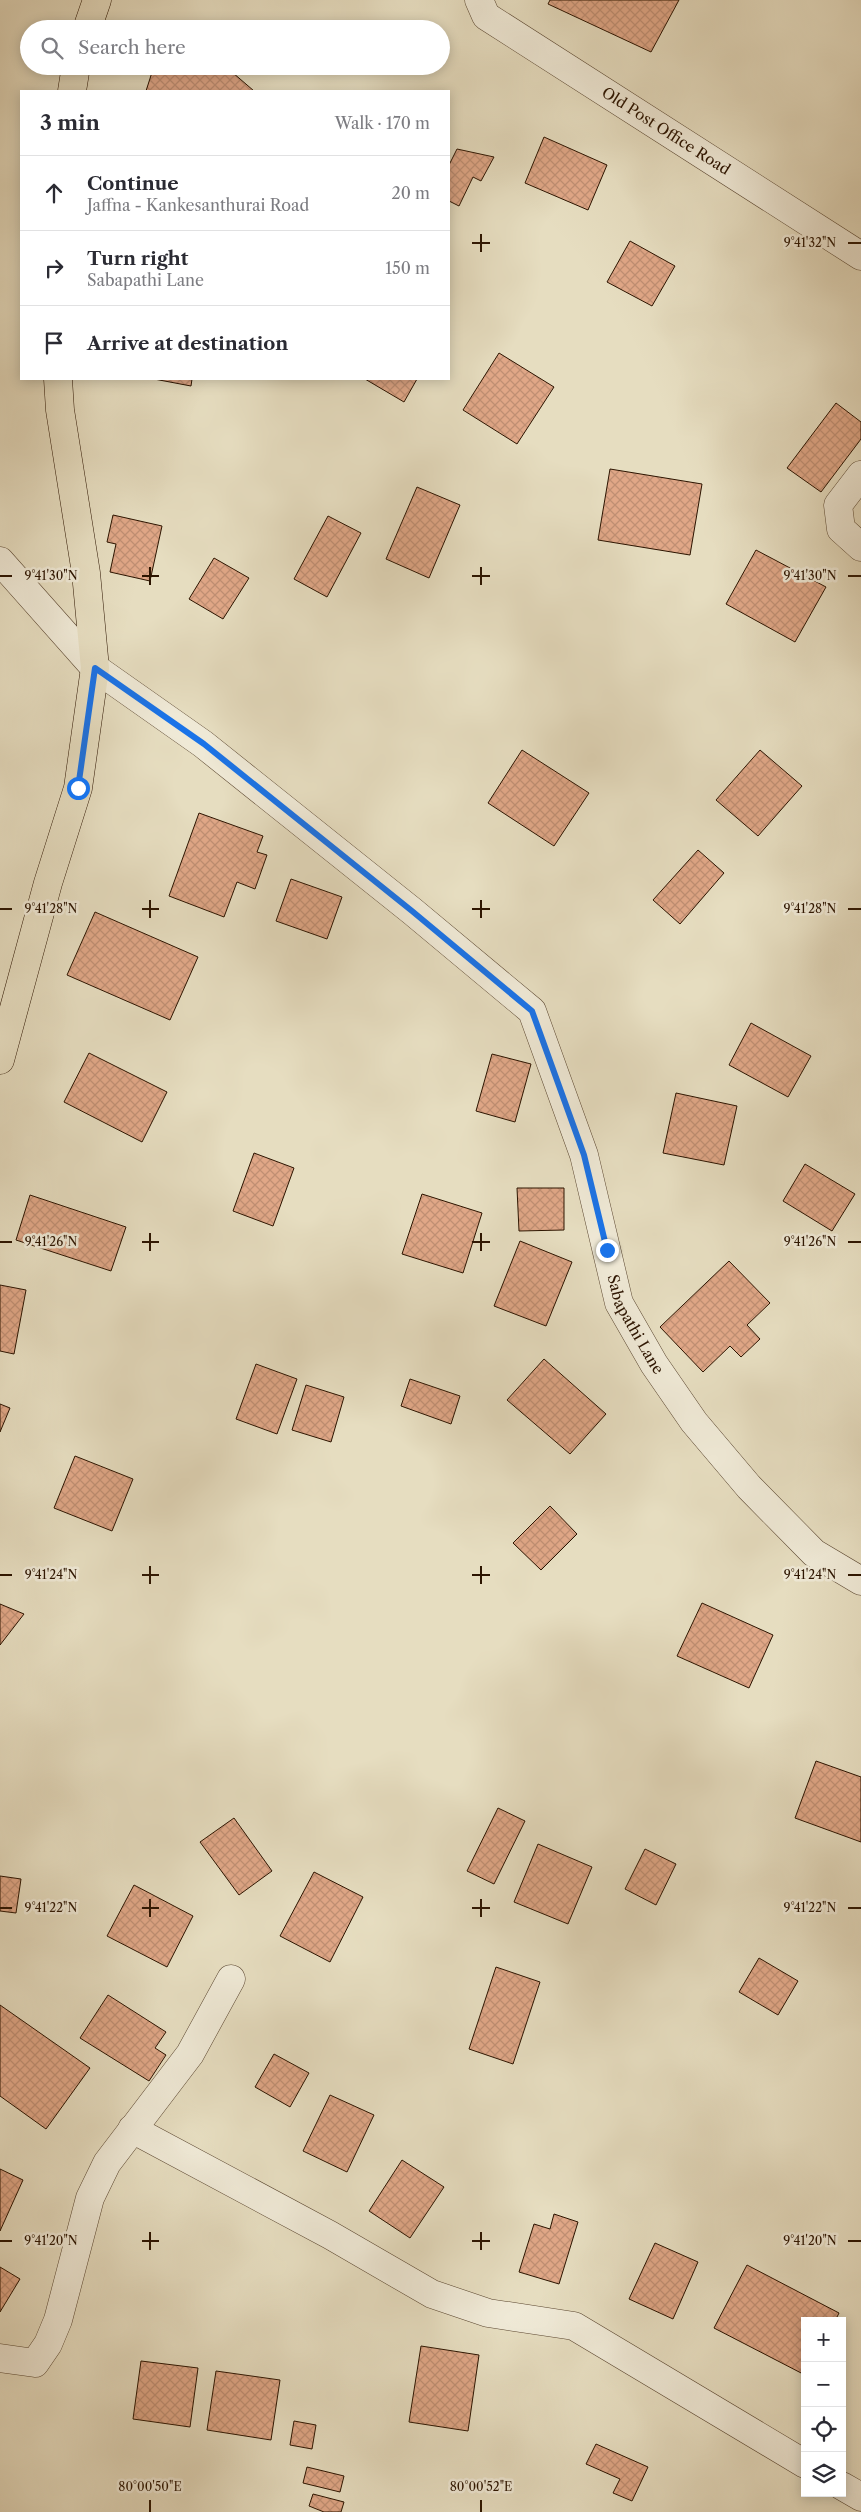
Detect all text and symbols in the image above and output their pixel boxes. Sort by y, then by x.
search box [20,20,450,75]
icon: search [38,34,66,62]
text: Search here [78,36,186,59]
street label: Old Post Office Road [598,83,734,179]
text: 3 min [40,110,100,135]
text: Walk · 170 m [335,113,430,133]
text: Continue [87,172,179,195]
icon: ahead [40,179,68,207]
text: 20 m [391,183,430,203]
text: Jaffna - Kankesanthurai Road [87,195,309,215]
text: 9°41'32"N [784,235,836,250]
text: Turn right [87,247,188,270]
icon: right [40,254,68,282]
text: 150 m [385,258,430,278]
text: Sabapathi Lane [87,270,204,290]
icon: arrive [40,329,68,357]
text: Arrive at destination [87,332,288,355]
text: 9°41'30"N [24,568,78,583]
text: 9°41'30"N [783,568,837,583]
route start [67,777,90,800]
text: 9°41'28"N [25,901,78,916]
text: 9°41'28"N [784,901,837,916]
text: 9°41'26"N [25,1234,77,1249]
text: 9°41'26"N [784,1234,836,1249]
route end [596,1239,619,1262]
street label: Sabapathi Lane [604,1273,668,1378]
text: 9°41'24"N [25,1567,77,1582]
text: 9°41'24"N [784,1567,836,1582]
text: 9°41'22"N [25,1900,77,1915]
text: 9°41'22"N [784,1900,836,1915]
text: 9°41'20"N [24,2233,78,2248]
text: 9°41'20"N [783,2233,837,2248]
map controls [801,2317,846,2497]
button: + [801,2317,846,2362]
button: − [801,2362,846,2407]
button: locate [801,2407,846,2452]
button: layers [801,2452,846,2497]
text: 80°00'50"E [118,2479,182,2494]
text: 80°00'52"E [450,2479,512,2494]

